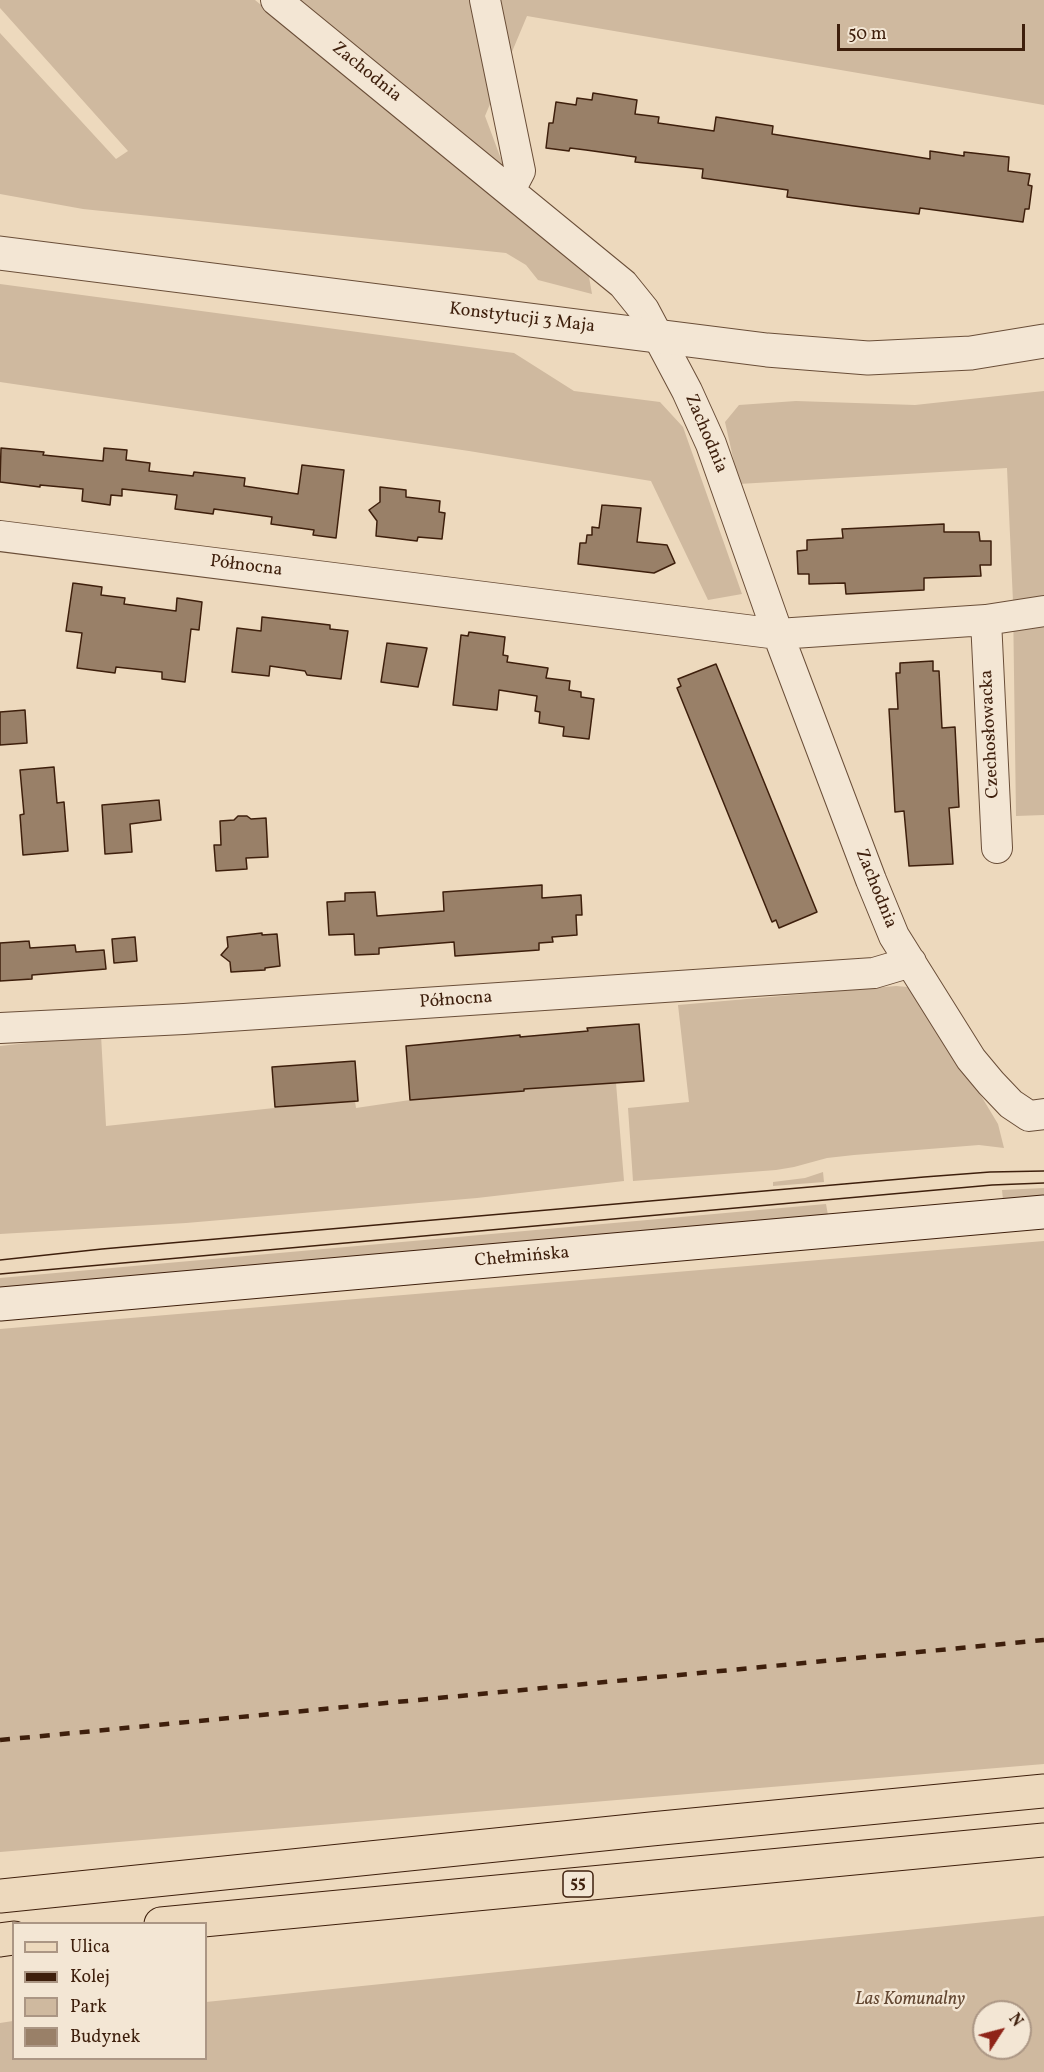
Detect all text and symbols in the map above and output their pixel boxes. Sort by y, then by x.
scale bar [840,12,1028,50]
text: 50 m [848,22,887,47]
street label: Zachodnia [327,38,405,108]
street label: Konstytucji 3 Maja [448,299,596,339]
street label: Zachodnia [679,391,731,477]
street label: Północna [208,552,284,582]
street label: Czechosłowacka [977,669,1005,799]
street label: Zachodnia [849,846,901,932]
street label: Północna [419,988,493,1014]
street label: Chełmińska [474,1243,570,1273]
road number: 55 [563,1871,593,1897]
legend [12,1922,207,2060]
text: Ulica [70,1935,110,1960]
text: Kolej [70,1965,110,1990]
park label: Las Komunalny [855,1990,965,2012]
text: Park [70,1995,107,2020]
north arrow [972,2000,1032,2060]
text: N [1003,2009,1027,2032]
text: Budynek [70,2025,140,2050]

